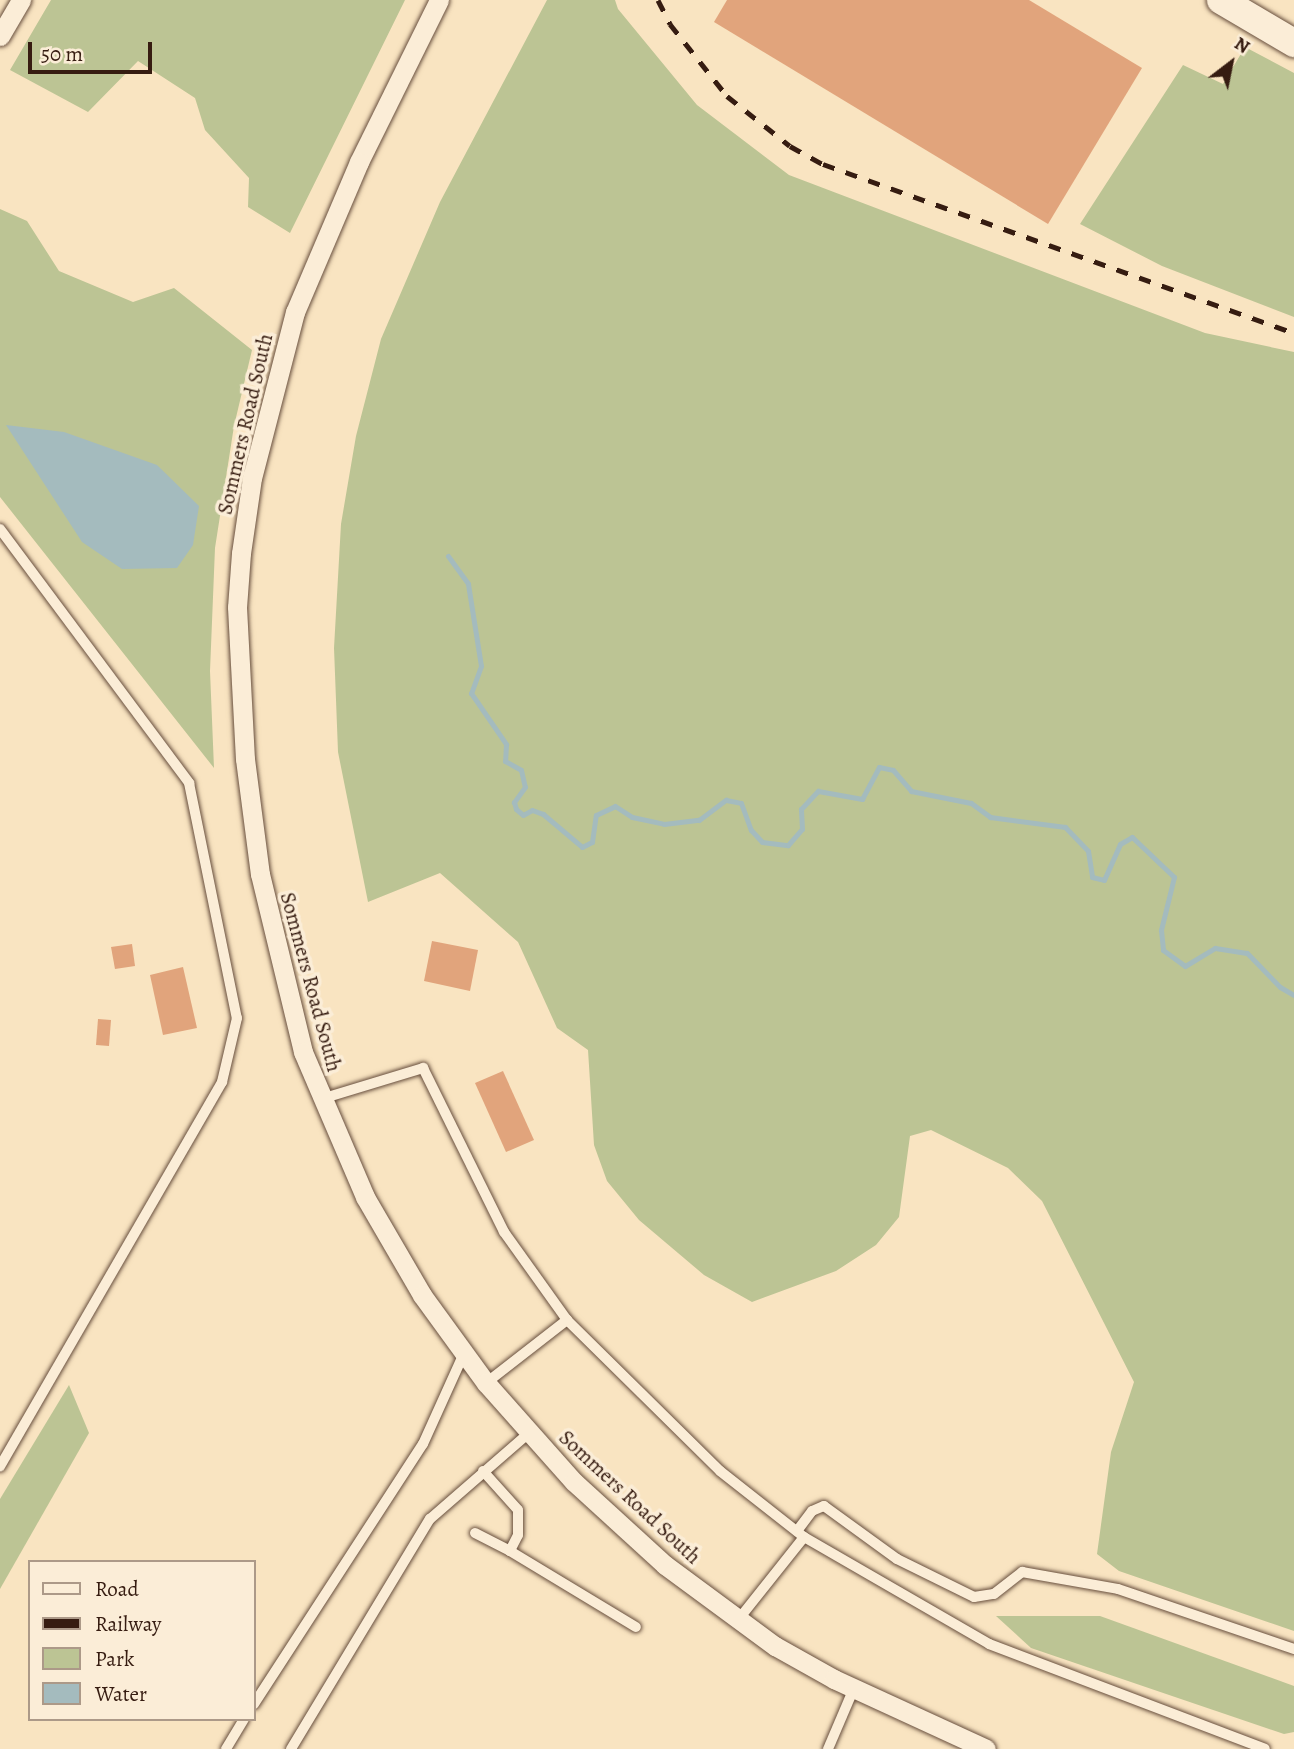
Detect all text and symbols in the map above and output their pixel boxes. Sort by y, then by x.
scale bar [32,28,156,72]
north arrow [1196,28,1266,98]
text: N [1229,30,1255,60]
text: 50 m [41,40,83,68]
street label: Sommers Road South [212,331,278,517]
street label: Sommers Road South [275,890,347,1074]
street label: Sommers Road South [554,1425,706,1569]
legend [28,1560,256,1721]
text: Road [95,1575,139,1603]
text: Railway [95,1610,161,1638]
text: Park [95,1645,134,1673]
text: Water [95,1680,147,1708]

